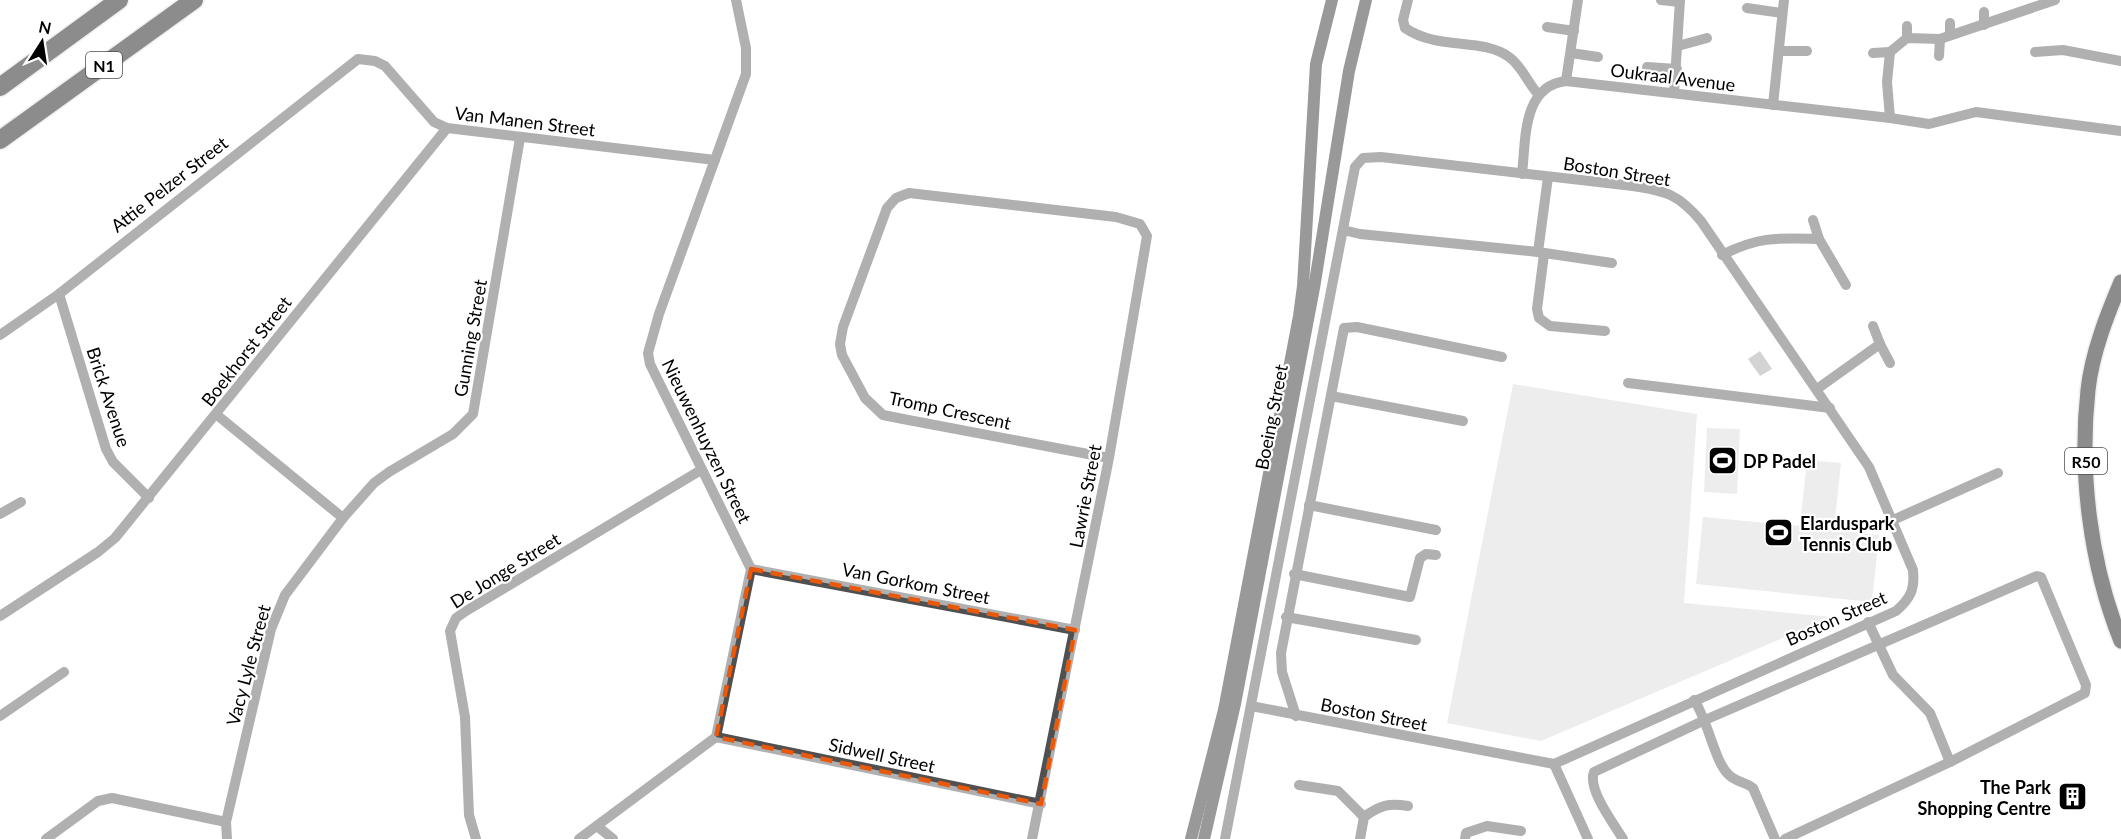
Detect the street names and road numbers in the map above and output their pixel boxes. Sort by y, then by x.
road number: N1 [86,52,122,78]
street label: Oukraal Avenue [1609,58,1737,96]
street label: Van Manen Street [453,101,597,141]
street label: Attie Pelzer Street [106,131,232,236]
street label: Boston Street [1562,152,1673,190]
street label: Gunning Street [449,277,491,398]
street label: Boekhorst Street [196,291,296,410]
street label: Brick Avenue [83,344,135,450]
street label: Nieuwenhuyzen Street [658,355,757,527]
street label: Boeing Street [1250,362,1292,472]
street label: Tromp Crescent [887,386,1014,434]
street label: Lawrie Street [1064,442,1106,549]
road number: R50 [2065,448,2107,474]
street label: De Jonge Street [446,527,564,613]
street label: Van Gorkom Street [840,558,992,608]
street label: Boston Street [1782,586,1890,650]
street label: Vacy Lyle Street [221,602,275,728]
street label: Boston Street [1319,693,1430,735]
street label: Sidwell Street [827,733,938,777]

